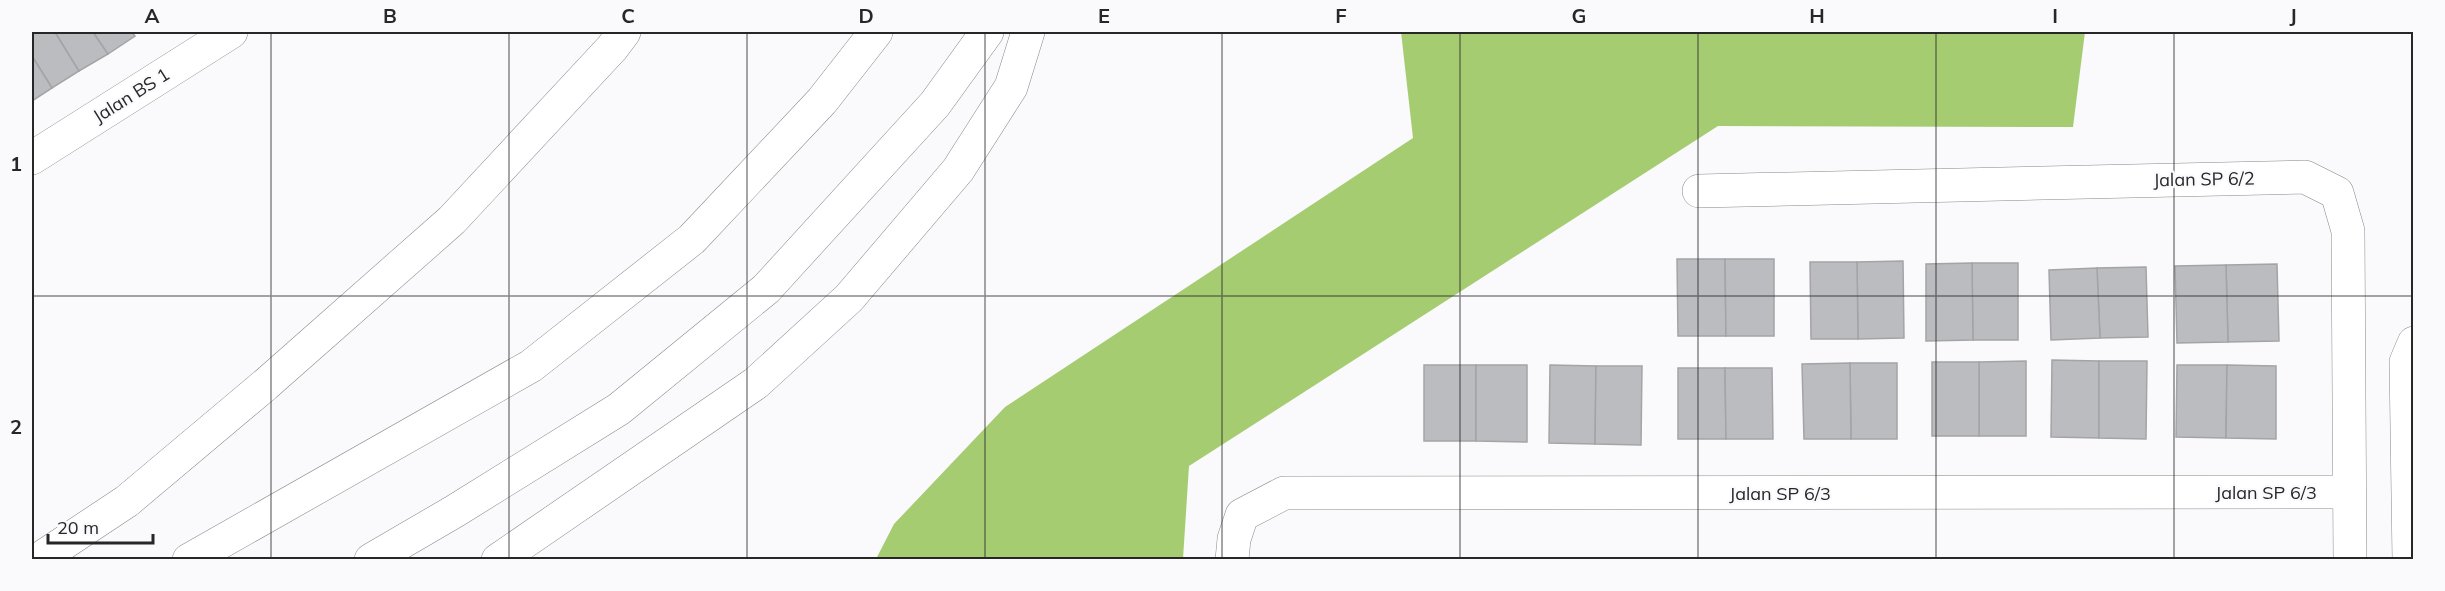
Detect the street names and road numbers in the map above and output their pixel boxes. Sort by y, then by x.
street label: Jalan BS 1 [88,62,174,128]
street label: Jalan SP 6/2 [2153,167,2255,191]
street label: Jalan SP 6/3 [2215,481,2317,504]
street label: Jalan SP 6/3 [1729,482,1831,505]

